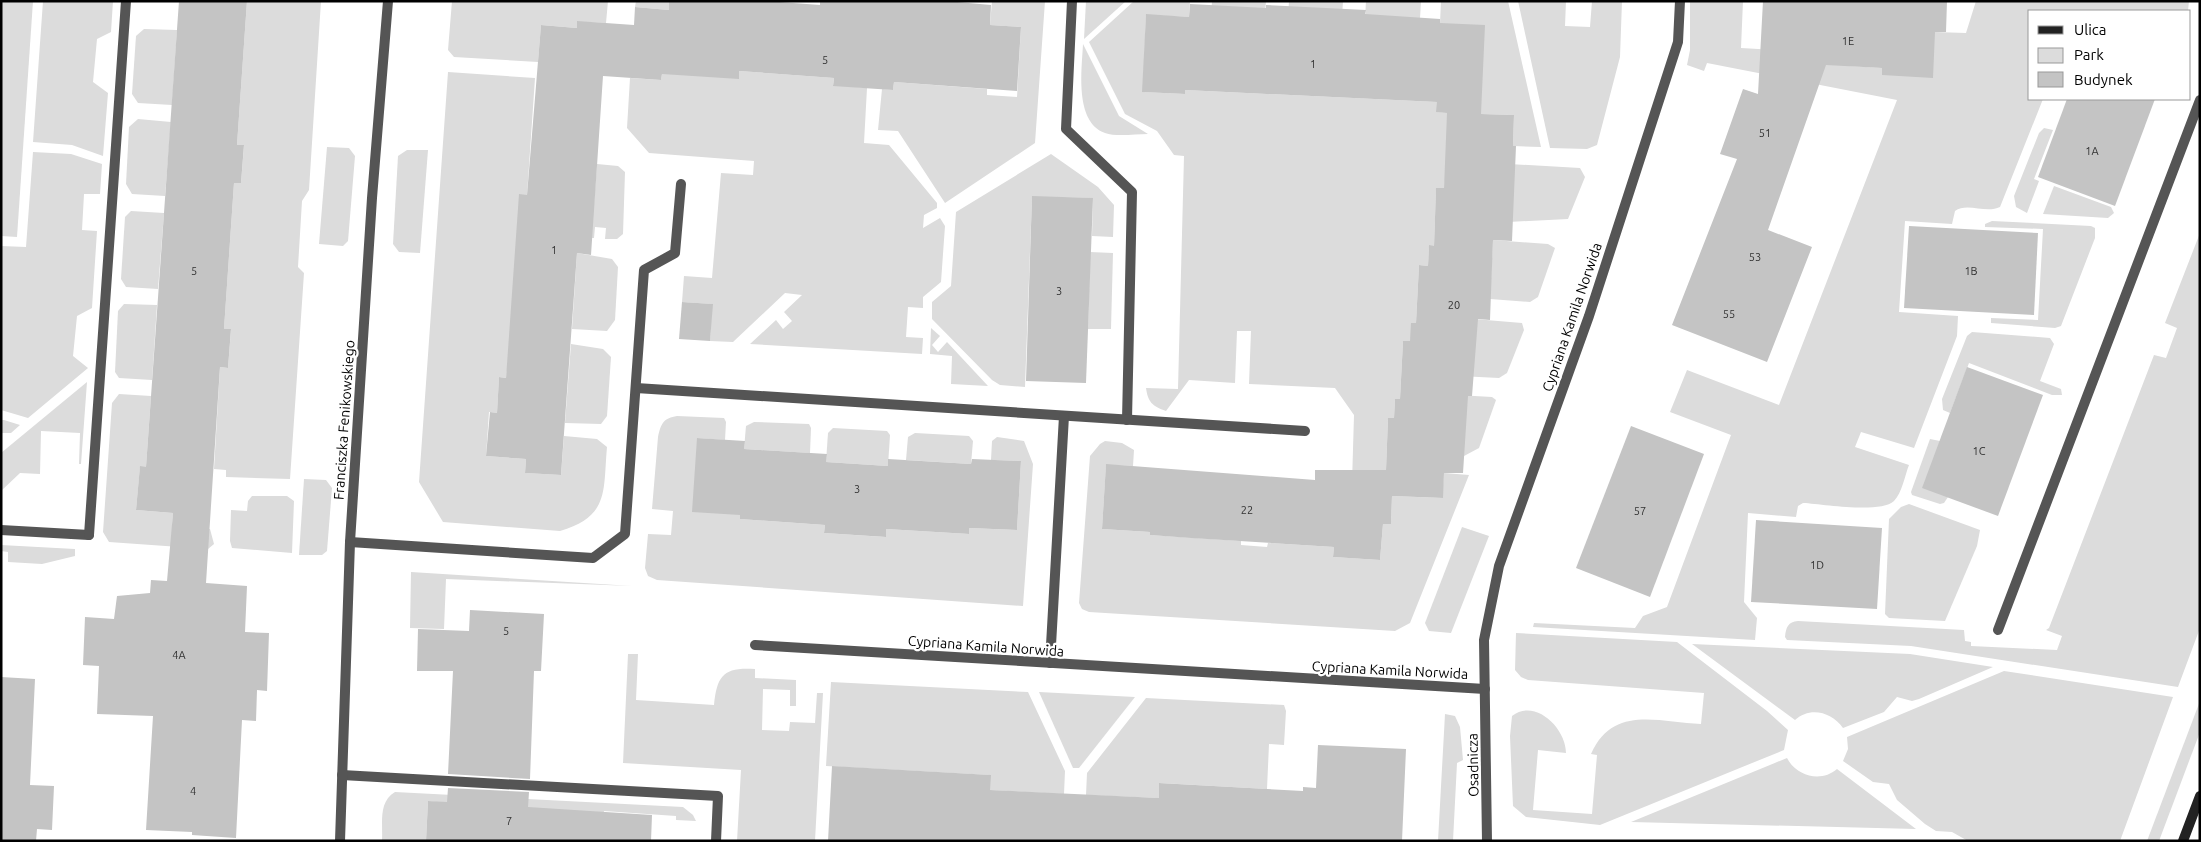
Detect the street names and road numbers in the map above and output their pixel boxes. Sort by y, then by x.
street label: Cypriana Kamila Norwida [1539,240,1605,394]
street label: Franciszka Fenikowskiego [330,339,358,501]
street label: Cypriana Kamila Norwida [907,633,1065,659]
street label: Cypriana Kamila Norwida [1311,658,1469,682]
street label: Osadnicza [1464,733,1482,797]

